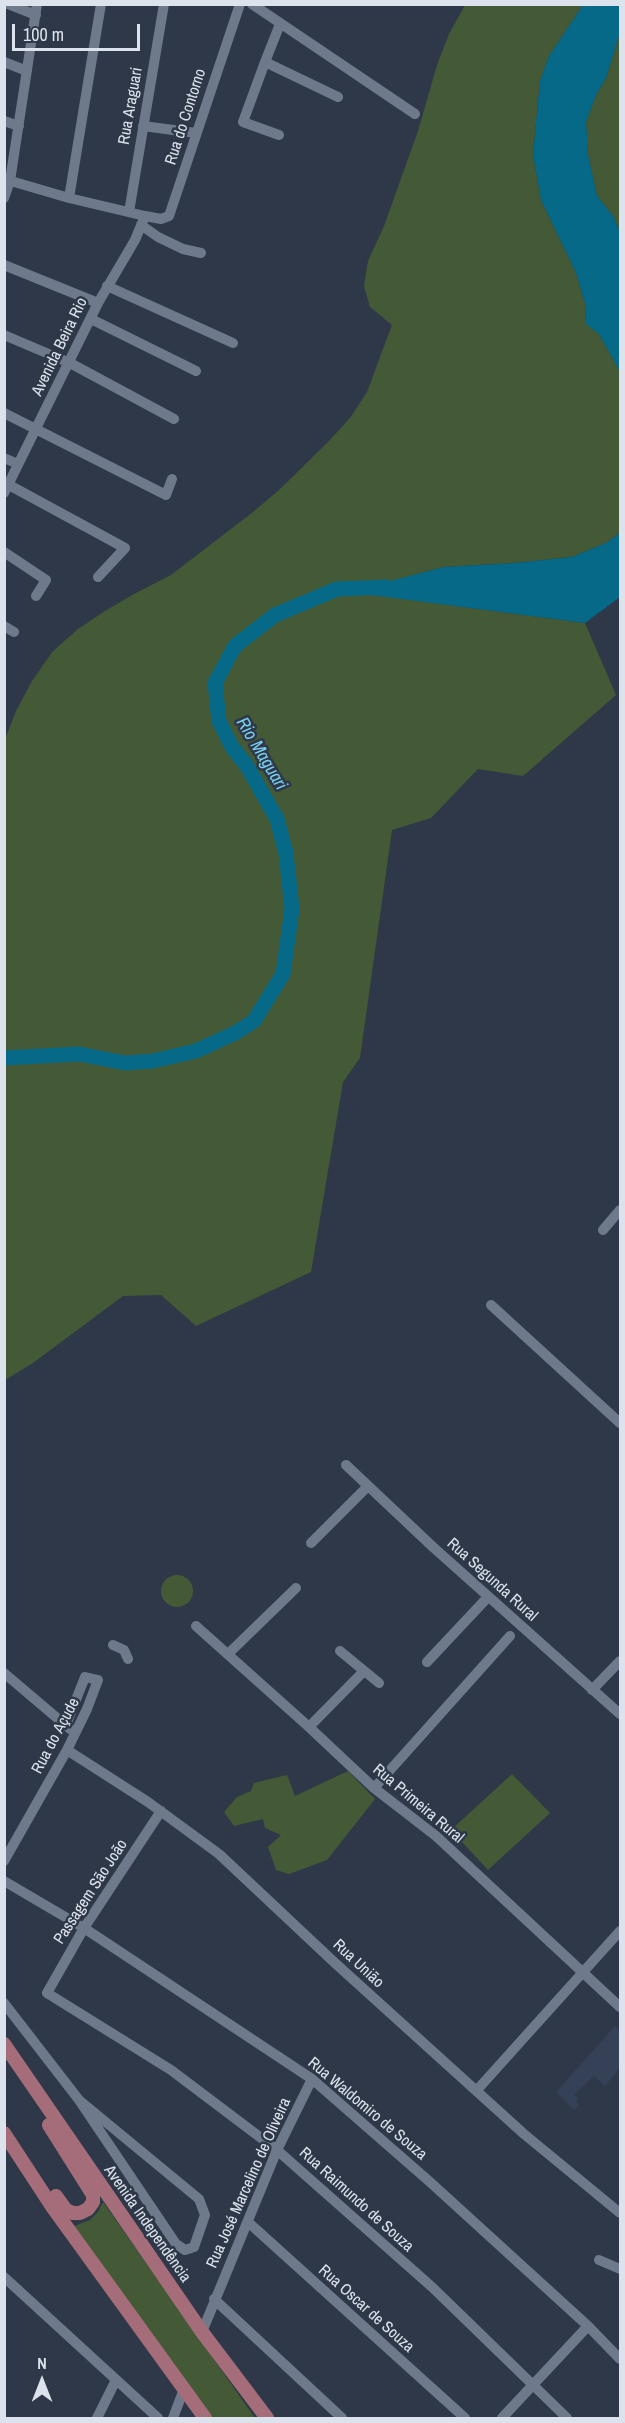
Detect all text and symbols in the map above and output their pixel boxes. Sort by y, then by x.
scale bar [15,12,142,50]
text: 100 m [23,22,64,47]
street label: Rua Araguari [115,66,147,146]
street label: Rua do Contorno [161,67,211,167]
street label: Avenida Beira Rio [28,295,92,399]
water label: Rio Maguari [231,714,291,794]
street label: Rua Segunda Rural [443,1534,541,1626]
street label: Rua do Açude [28,1695,84,1777]
street label: Rua Primeira Rural [369,1760,467,1848]
street label: Passagem São João [50,1836,132,1948]
street label: Rua União [329,1936,387,1992]
street label: Rua Waldomiro de Souza [303,2054,431,2164]
street label: Rua José Marcelino de Oliveira [203,2095,295,2271]
street label: Rua Raimundo de Souza [295,2144,417,2256]
street label: Avenida Independência [99,2162,195,2286]
street label: Rua Oscar de Souza [314,2261,418,2357]
north arrow [12,2351,72,2411]
text: N [37,2352,47,2374]

